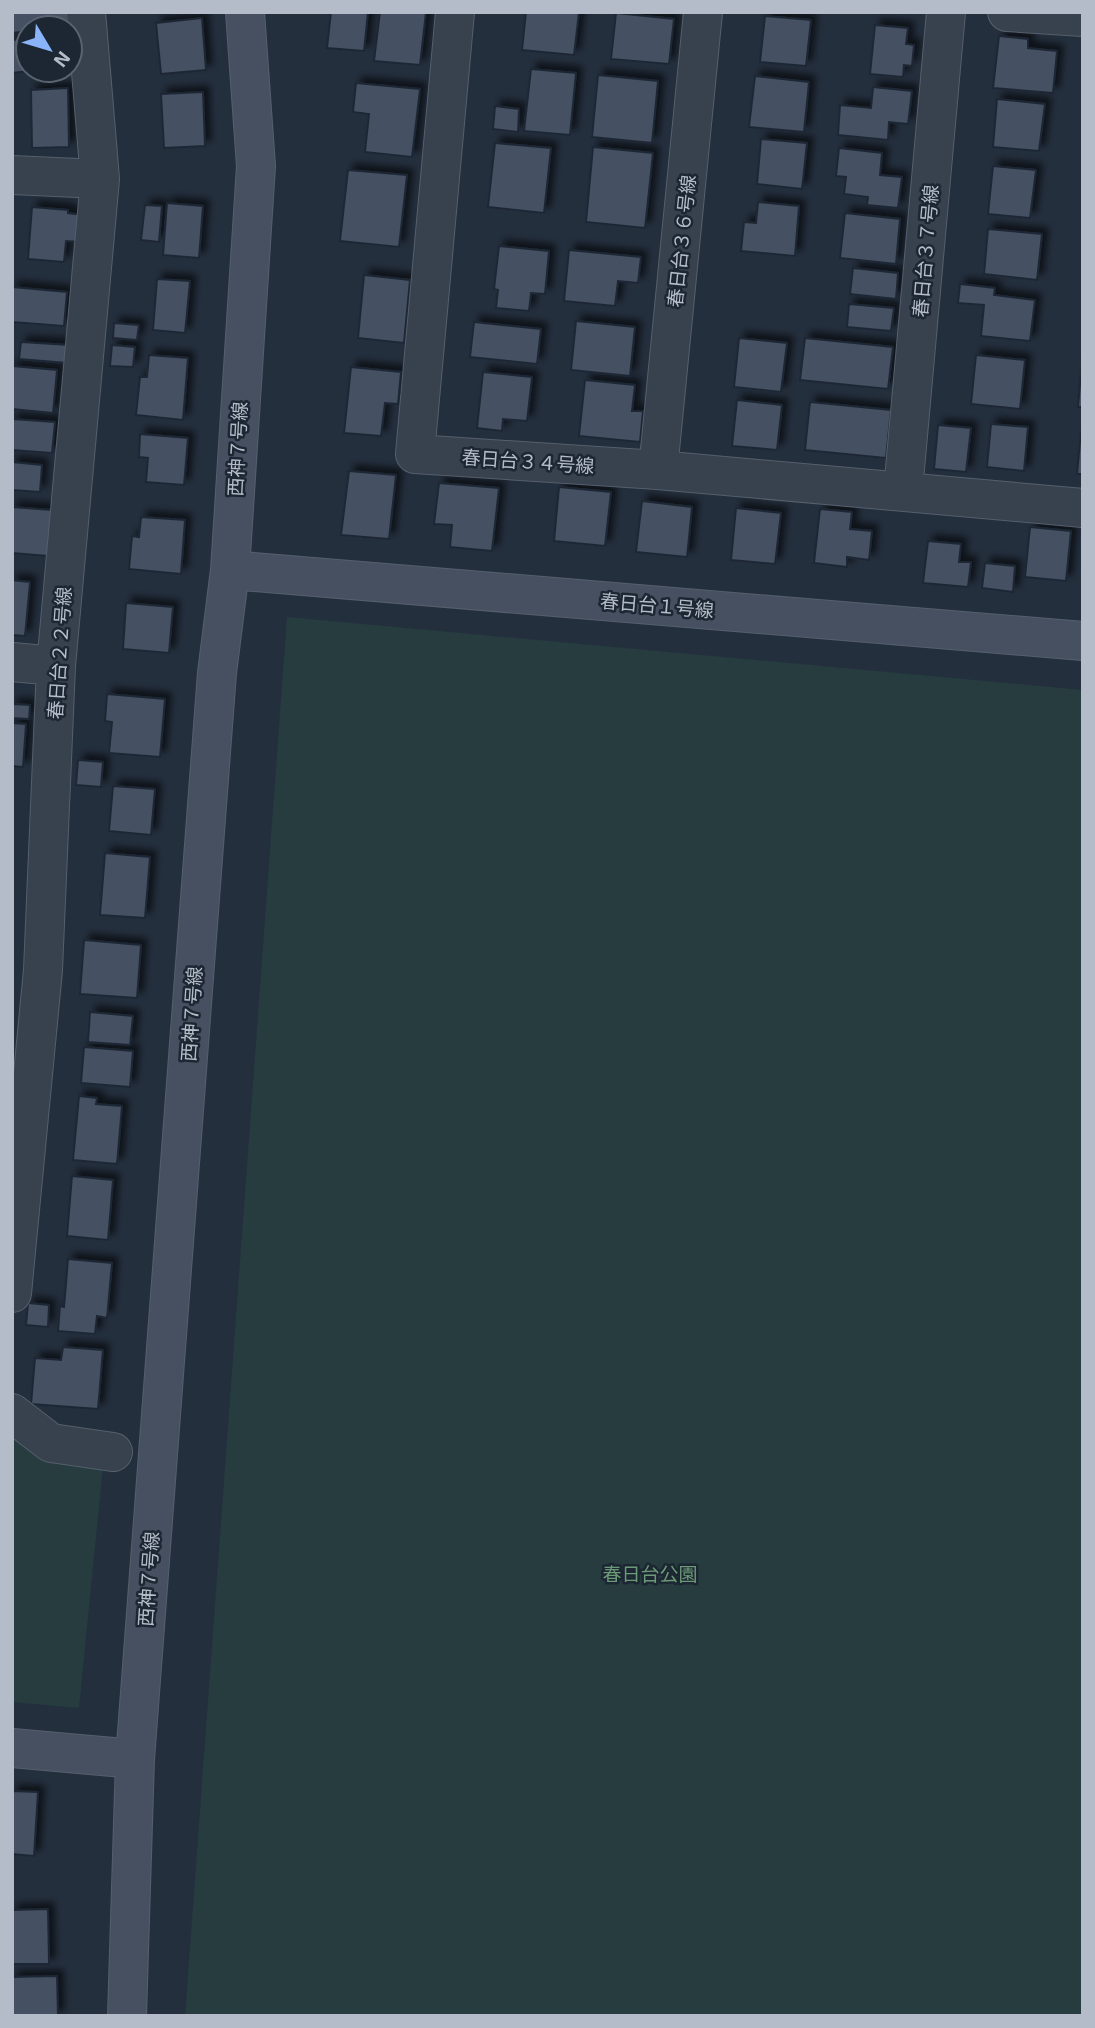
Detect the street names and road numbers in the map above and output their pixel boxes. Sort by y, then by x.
street label: 春日台３６号線 [663,174,699,308]
street label: 春日台３７号線 [908,184,942,318]
street label: 西神７号線 [223,401,251,497]
street label: 春日台３４号線 [461,445,595,477]
street label: 春日台２２号線 [43,586,75,720]
street label: 春日台１号線 [599,589,715,621]
street label: 西神７号線 [176,966,206,1062]
street label: 西神７号線 [133,1531,163,1627]

